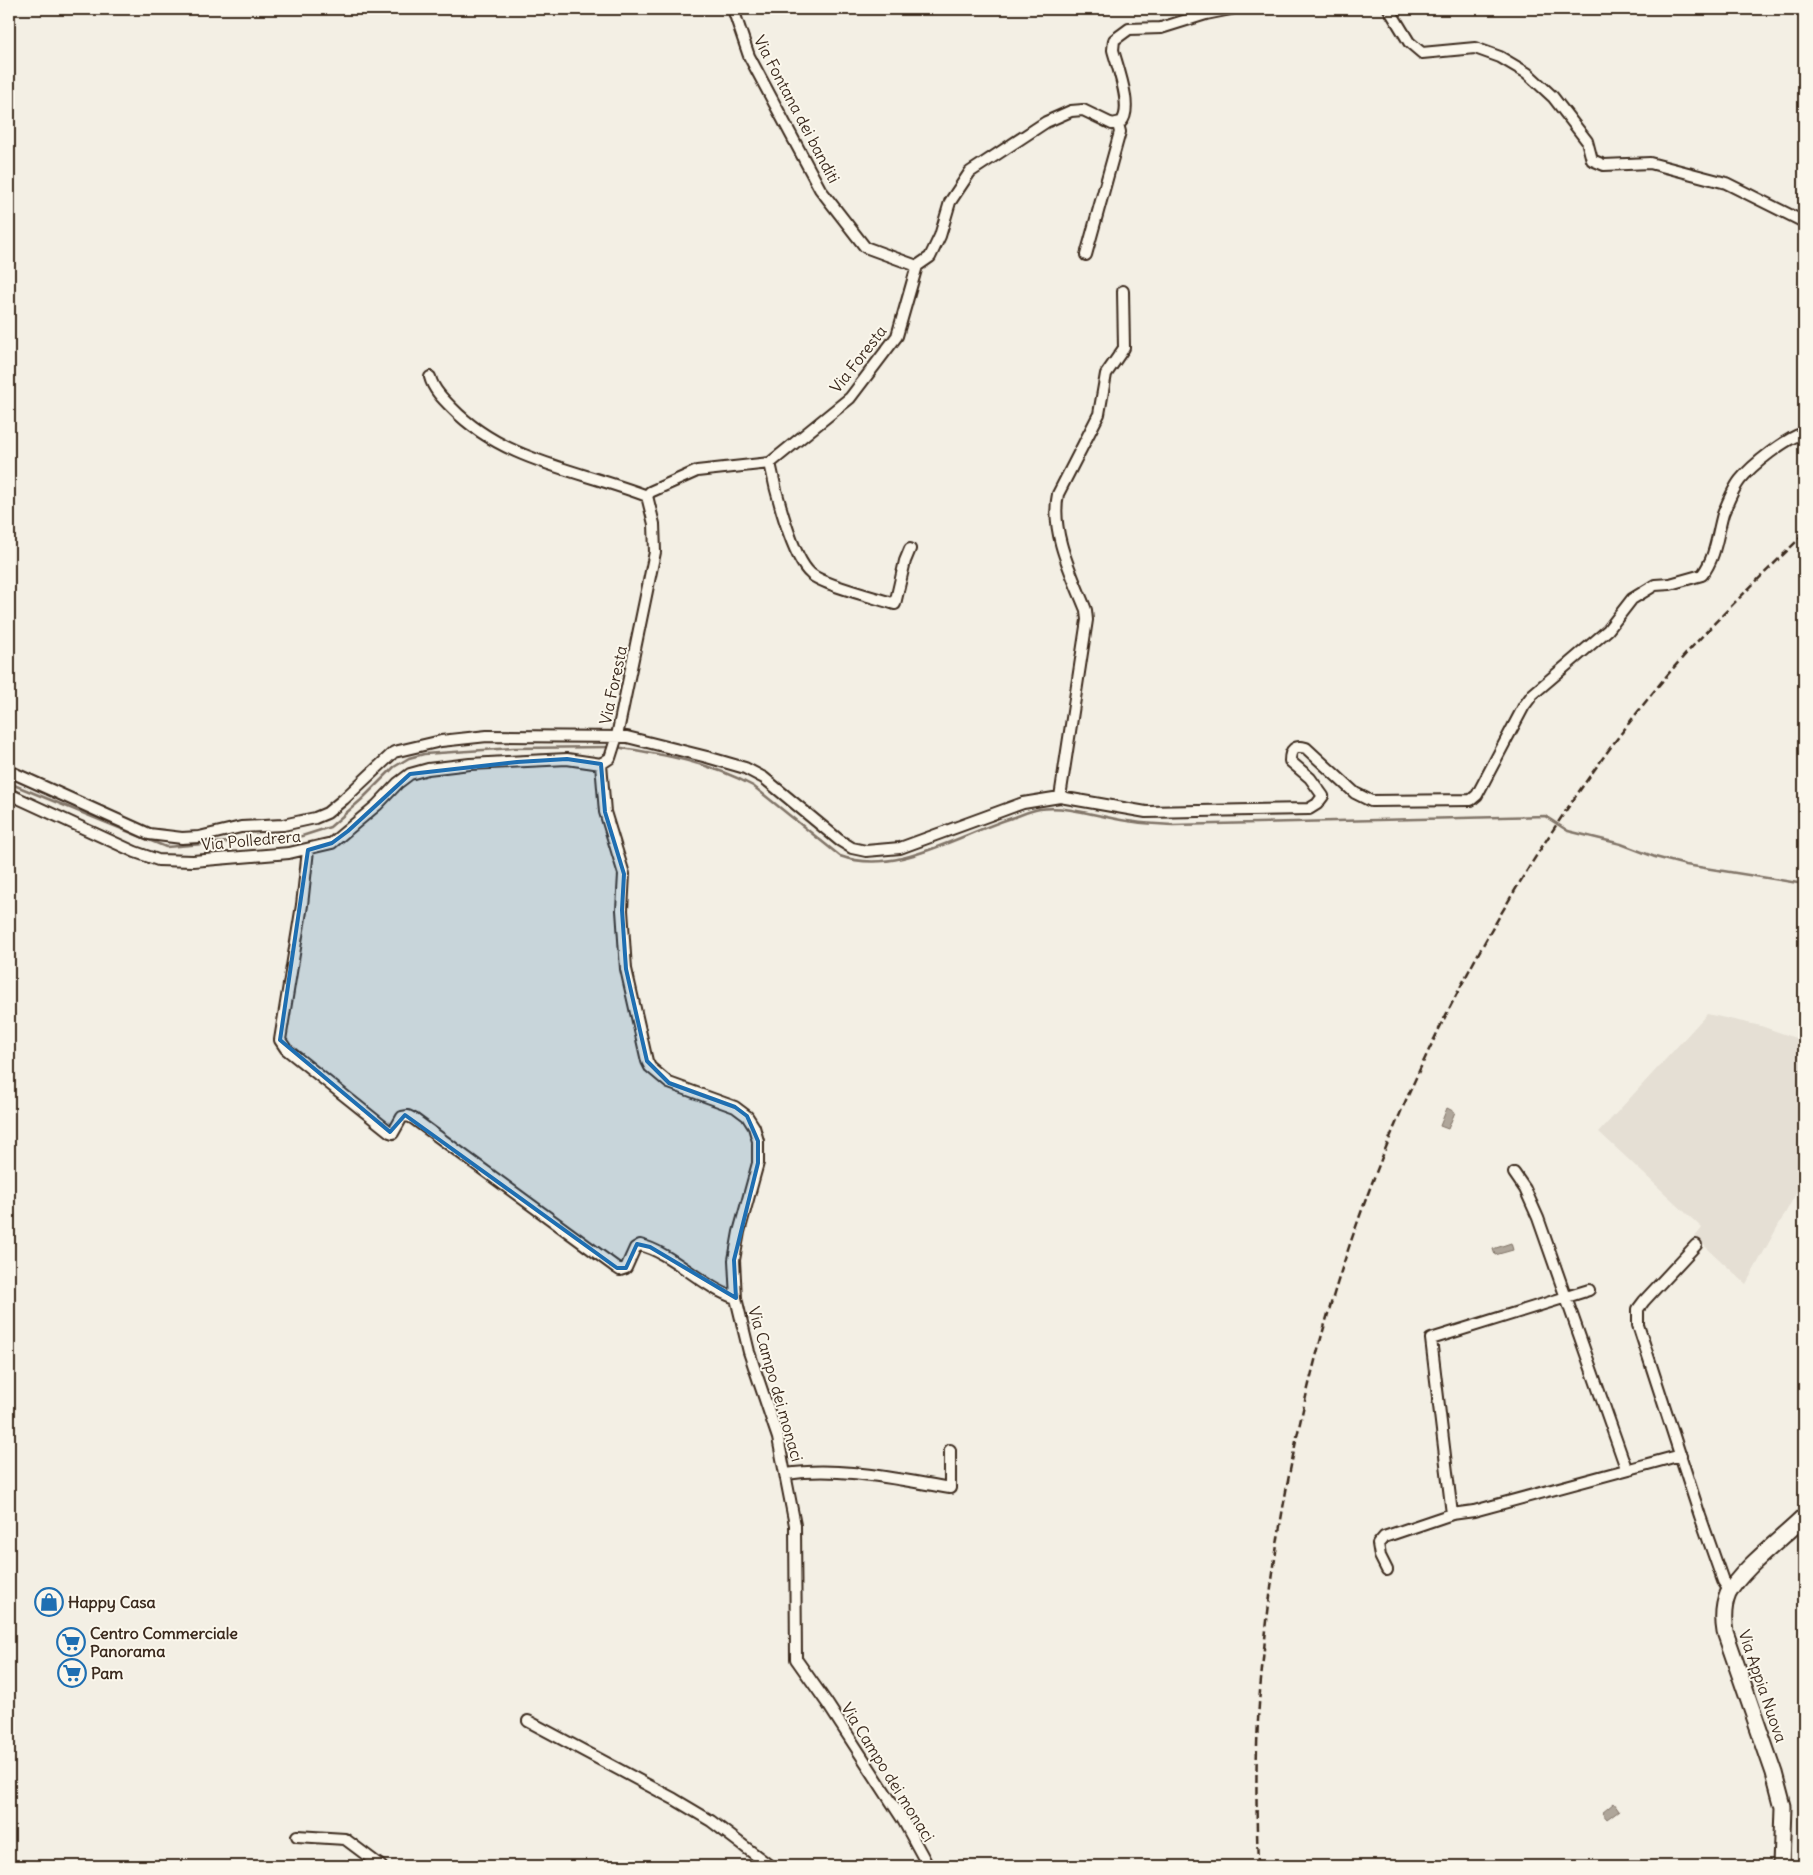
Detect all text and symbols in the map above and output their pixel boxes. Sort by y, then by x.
street label: Via Fontana dei banditi [750,32,844,186]
street label: Via Foresta [825,321,891,397]
street label: Via Foresta [595,644,631,726]
street label: Via Polledrera [200,826,302,854]
street label: Via Campo dei monaci [744,1304,808,1464]
shop icon: Happy Casa [34,1587,64,1617]
place label: Happy Casa [68,1592,156,1613]
place label: Centro Commerciale Panorama [90,1623,238,1661]
supermarket icon: Centro Commerciale Panorama [56,1627,86,1657]
street label: Via Appia Nuova [1734,1627,1792,1745]
supermarket icon: Pam [57,1658,87,1688]
place label: Pam [91,1663,123,1683]
street label: Via Campo dei monaci [837,1699,939,1845]

